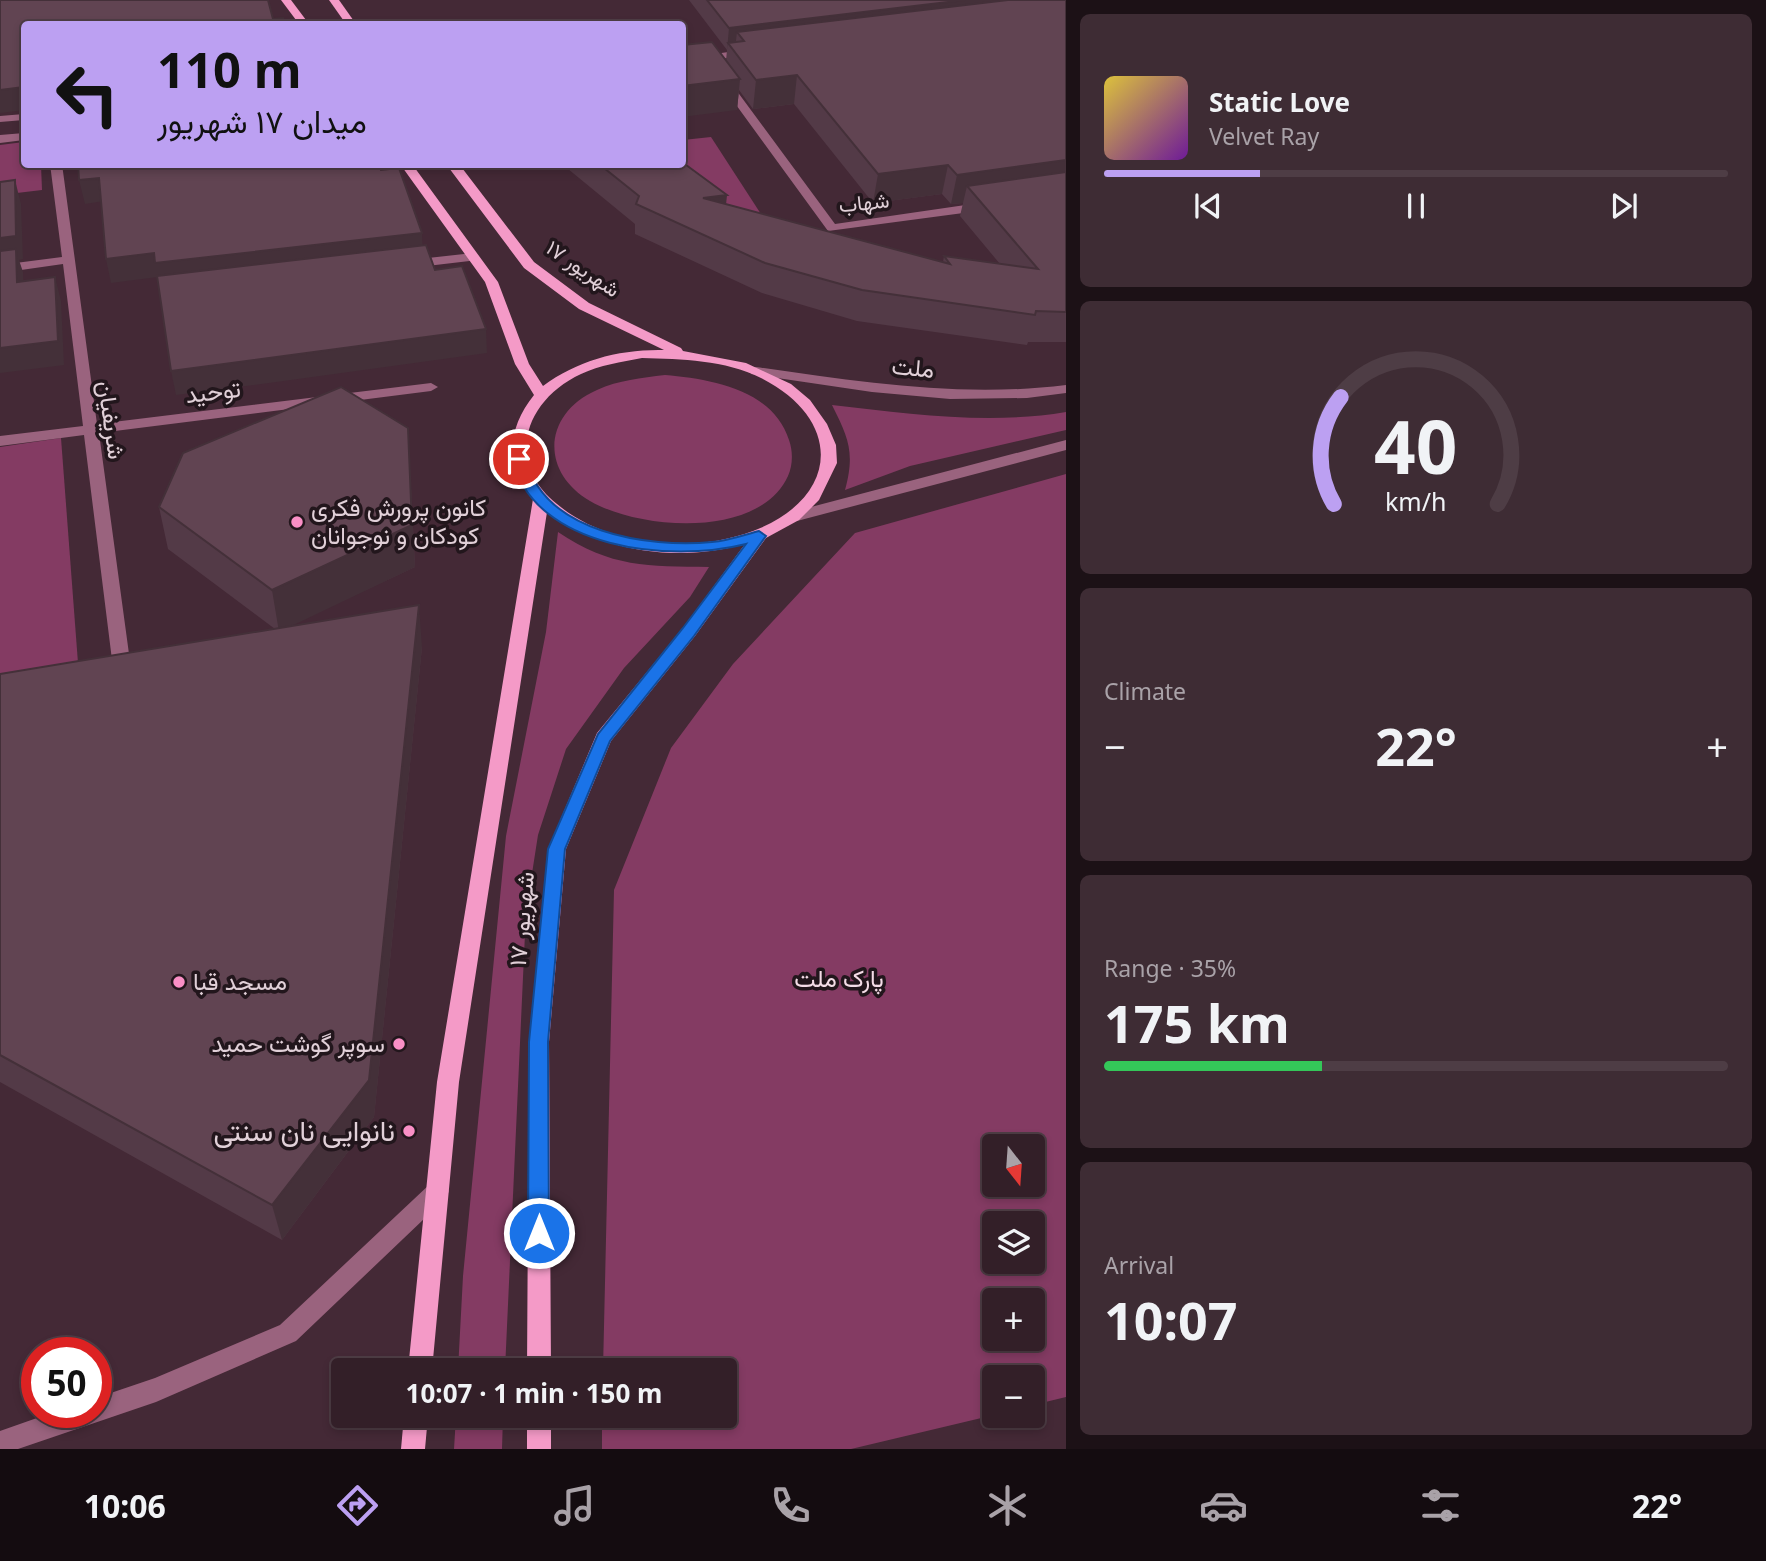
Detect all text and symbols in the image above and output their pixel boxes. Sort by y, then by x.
text: 110 m [157,36,302,102]
icon: left [42,49,133,140]
text: Static Love [1209,84,1350,120]
text: میدان ۱۷ شهریور [157,99,367,142]
text: Velvet Ray [1209,120,1319,152]
street label: شهاب [837,185,891,219]
icon: previous [1189,187,1227,225]
icon: pause [1397,187,1435,225]
icon: next [1605,187,1643,225]
street label: ۱۷ شهریور [541,233,626,303]
street label: ملت [890,348,936,385]
street label: توحید [183,371,242,410]
street label: شریفیان [91,378,134,461]
text: 40 [1374,396,1458,495]
pin [489,429,549,489]
icon: arrive [500,440,538,478]
text: km/h [1385,483,1447,517]
place label: کانون پرورش فکری کودکان و نوجوانان [311,490,486,551]
marker: کانون پرورش فکری کودکان و نوجوانان [289,514,305,530]
text: Climate [1104,675,1186,707]
text: 22° [1375,710,1457,781]
text: − [1104,720,1126,772]
text: + [1706,720,1728,772]
street label: ۱۷ شهریور [500,870,541,968]
text: Range · 35% [1104,952,1236,984]
park label: پارک ملت [794,961,884,995]
place label: مسجد قبا [193,964,287,997]
marker: مسجد قبا [171,974,187,990]
text: 175 km [1104,987,1290,1058]
place label: سوپر گوشت حمید [211,1026,385,1060]
marker: سوپر گوشت حمید [391,1036,407,1052]
place label: نانوایی نان سنتی [213,1111,395,1149]
marker: نانوایی نان سنتی [401,1123,417,1139]
north arrow [982,1134,1045,1197]
map controls [982,1134,1045,1428]
position arrow [502,1196,576,1270]
button: layers [982,1211,1045,1274]
text: Arrival [1104,1249,1174,1281]
text: 10:07 [1104,1284,1238,1355]
button: + [982,1288,1045,1351]
speed limit sign: 50 [21,1337,112,1428]
button: − [982,1365,1045,1428]
text: 10:07 · 1 min · 150 m [406,1375,662,1411]
icon: directions [333,1481,382,1530]
icon: music [550,1481,599,1530]
icon: phone [766,1481,815,1530]
icon: climate [983,1481,1032,1530]
icon: car [1199,1481,1248,1530]
icon: filters [1416,1481,1465,1530]
text: 10:06 [84,1484,166,1527]
text: 22° [1632,1484,1682,1527]

